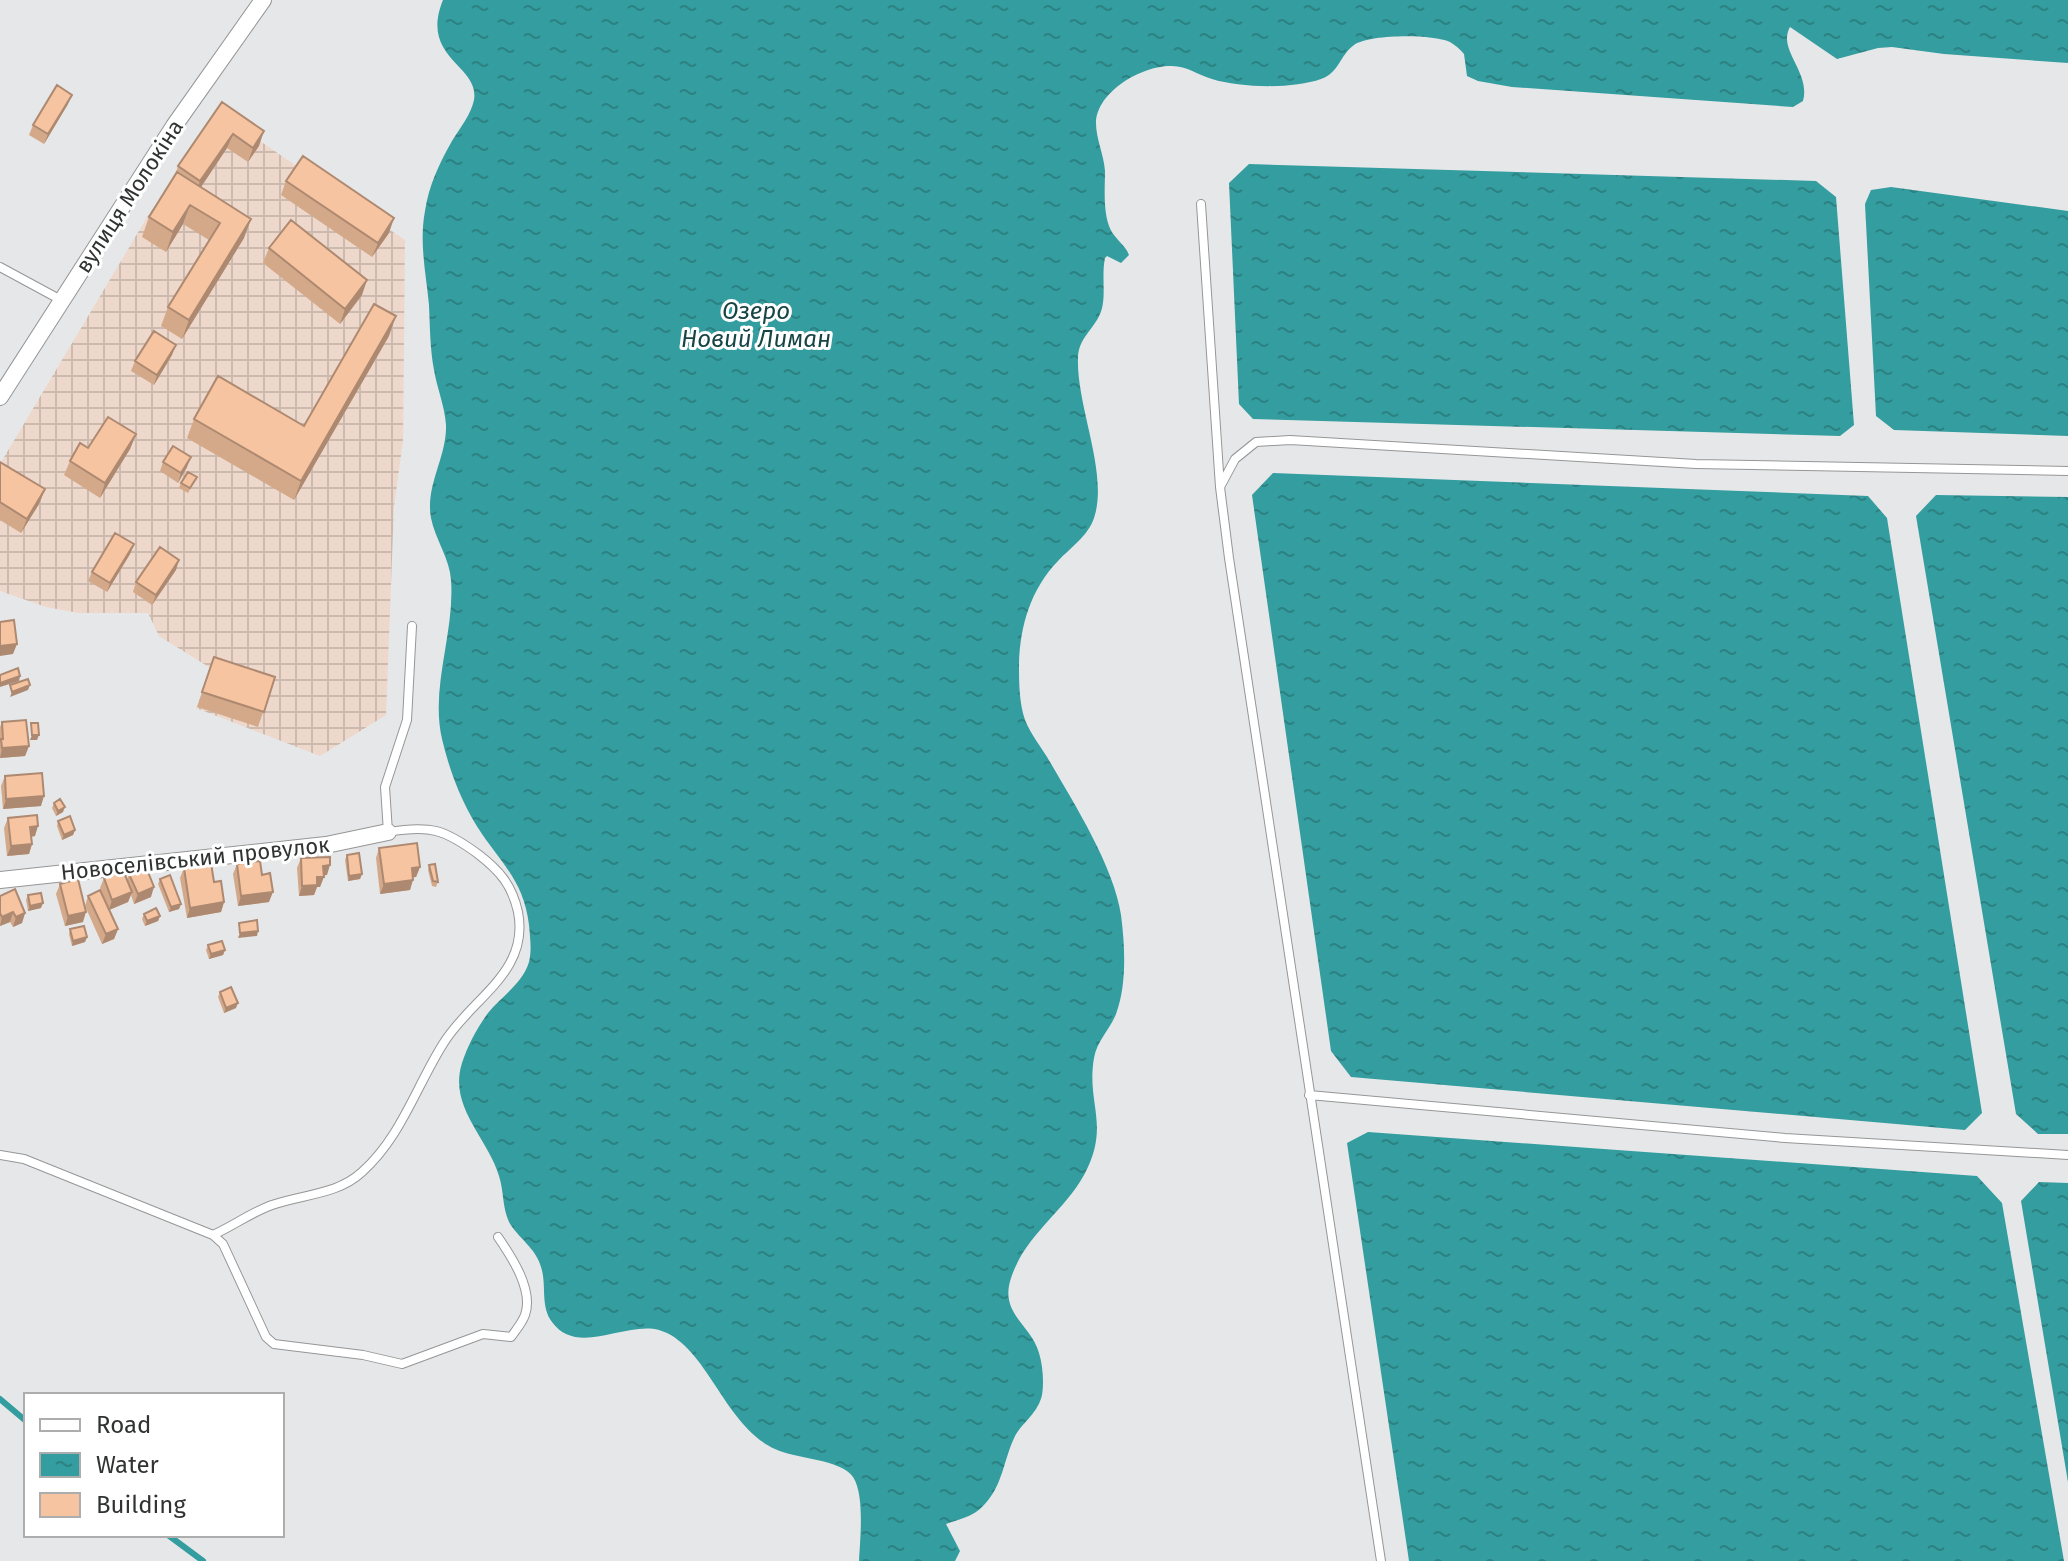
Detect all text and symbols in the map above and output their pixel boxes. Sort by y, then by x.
street label: вулиця Молокіна [70,115,189,278]
water label: Озеро Новий Лиман [681,297,831,353]
street label: Новоселівський провулок [59,831,331,886]
legend [24,1393,284,1537]
text: Road [96,1411,151,1439]
text: Water [96,1451,160,1479]
text: Building [96,1491,186,1519]

